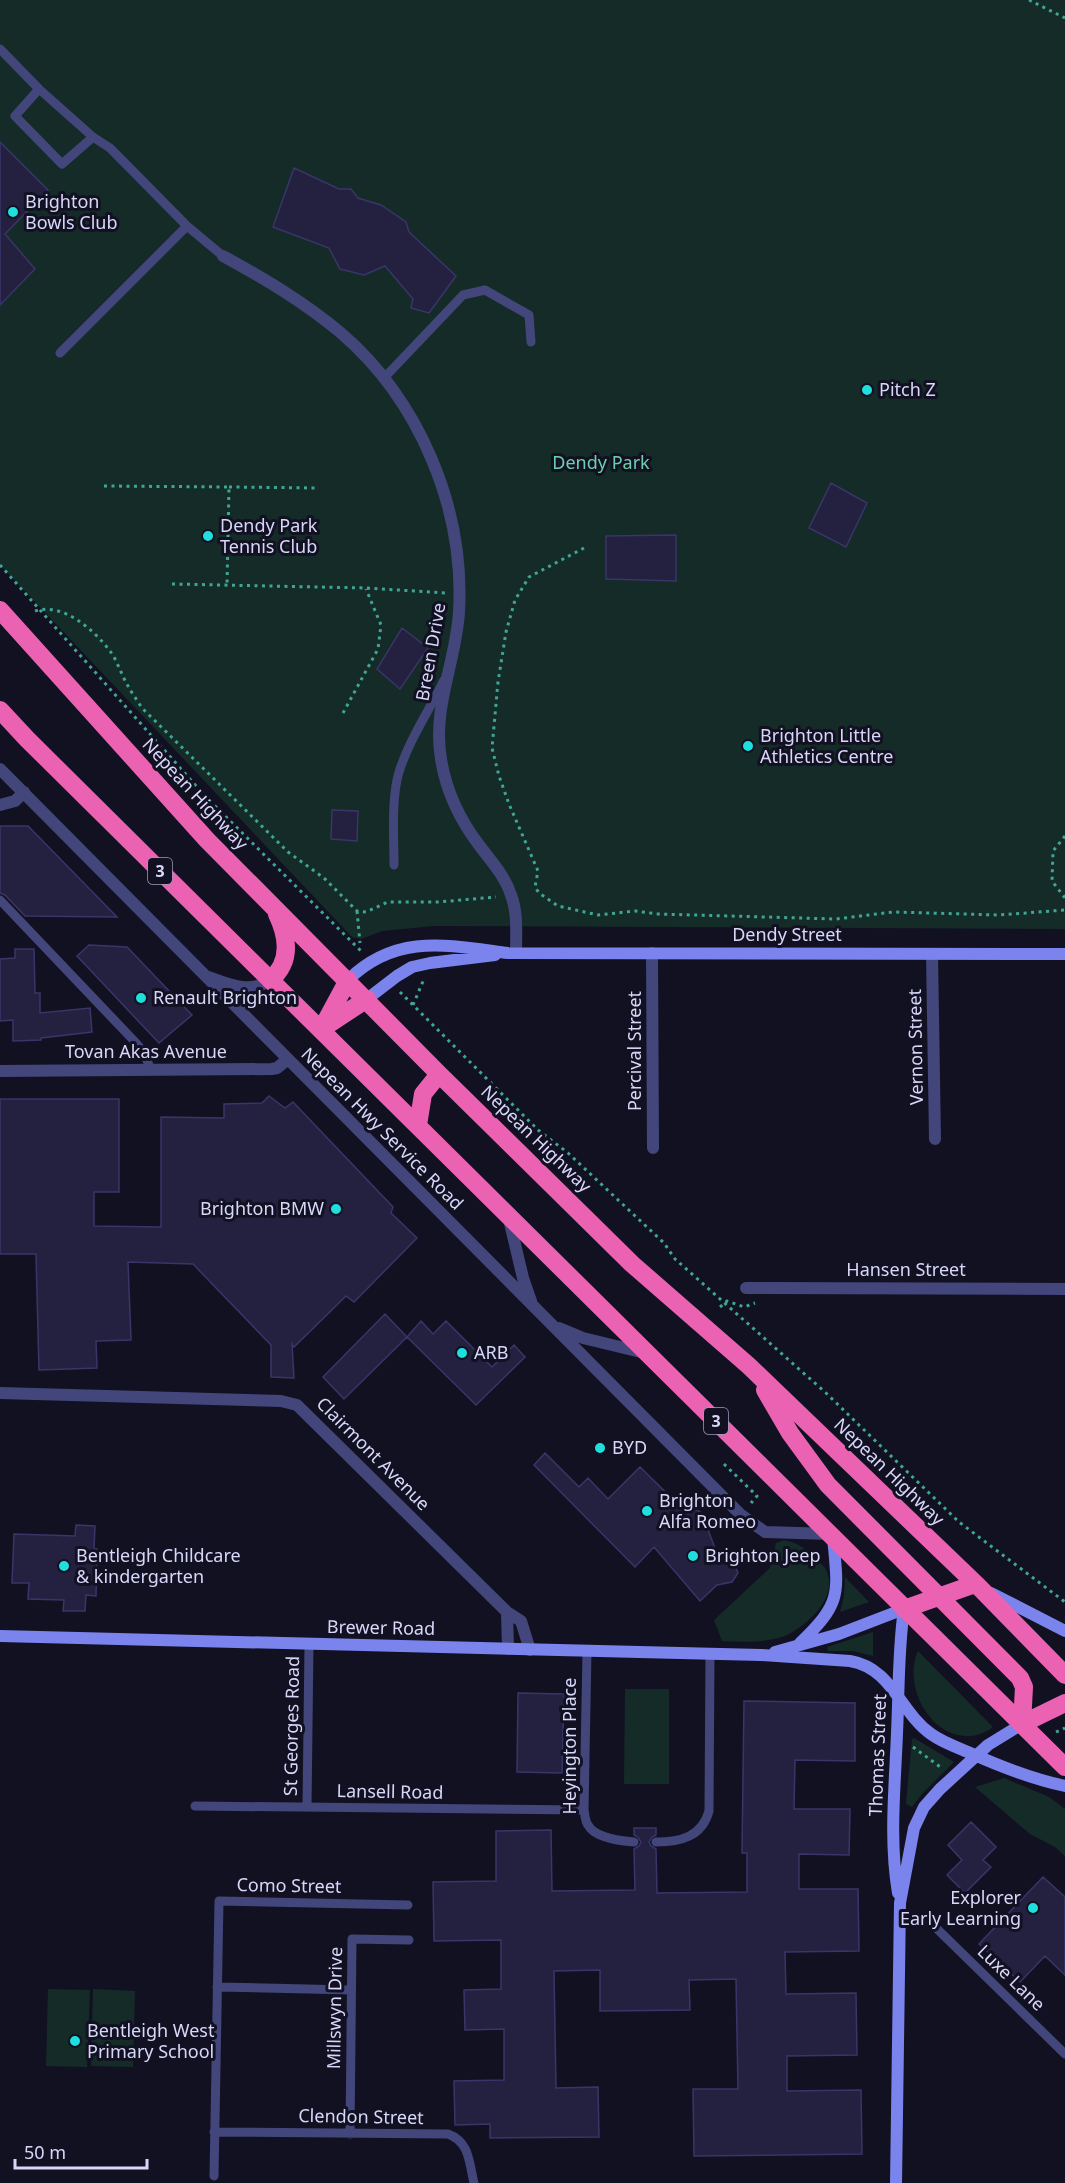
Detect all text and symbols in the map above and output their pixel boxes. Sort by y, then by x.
place label: Brighton Bowls Club [25,189,118,234]
marker: Brighton Bowls Club [6,205,20,219]
place label: Pitch Z [879,377,936,401]
marker: Pitch Z [860,383,874,397]
park label: Dendy Park [552,450,650,474]
place label: Dendy Park Tennis Club [220,513,318,558]
marker: Dendy Park Tennis Club [201,529,215,543]
street label: Breen Drive [410,601,450,703]
place label: Brighton Little Athletics Centre [760,723,893,768]
street label: Nepean Highway [138,732,254,855]
marker: Brighton Little Athletics Centre [741,739,755,753]
road number: 3 [148,858,172,884]
street label: Dendy Street [732,922,842,946]
place label: Renault Brighton [153,985,297,1009]
street label: Vernon Street [902,988,928,1105]
street label: Percival Street [622,990,646,1111]
marker: Renault Brighton [134,991,148,1005]
street label: Tovan Akas Avenue [65,1039,227,1063]
street label: Nepean Hwy Service Road [296,1042,469,1215]
street label: Nepean Highway [476,1079,598,1198]
place label: Brighton BMW [200,1196,324,1220]
marker: Brighton BMW [329,1202,343,1216]
street label: Hansen Street [846,1257,966,1281]
place label: ARB [474,1340,508,1364]
marker: ARB [455,1346,469,1360]
street label: Clairmont Avenue [312,1391,436,1515]
road number: 3 [704,1408,728,1434]
street label: Nepean Highway [829,1412,951,1531]
place label: BYD [612,1435,647,1459]
marker: BYD [593,1441,607,1455]
place label: Brighton Alfa Romeo [659,1488,756,1533]
marker: Brighton Alfa Romeo [640,1504,654,1518]
place label: Bentleigh Childcare & kindergarten [76,1543,241,1588]
place label: Brighton Jeep [705,1543,820,1567]
marker: Brighton Jeep [686,1549,700,1563]
marker: Bentleigh Childcare & kindergarten [57,1559,71,1573]
street label: Brewer Road [327,1614,435,1640]
street label: St Georges Road [278,1656,304,1796]
street label: Heyington Place [557,1678,581,1814]
street label: Thomas Street [863,1693,891,1817]
street label: Lansell Road [336,1778,444,1804]
street label: Como Street [236,1872,342,1898]
place label: Explorer Early Learning [900,1885,1022,1930]
marker: Explorer Early Learning [1026,1901,1040,1915]
street label: Luxe Lane [973,1939,1051,2016]
street label: Millswyn Drive [321,1947,347,2069]
place label: Bentleigh West Primary School [87,2018,215,2063]
marker: Bentleigh West Primary School [68,2034,82,2048]
street label: Clendon Street [298,2103,424,2129]
scale bar [15,2132,147,2170]
text: 50 m [24,2140,66,2164]

